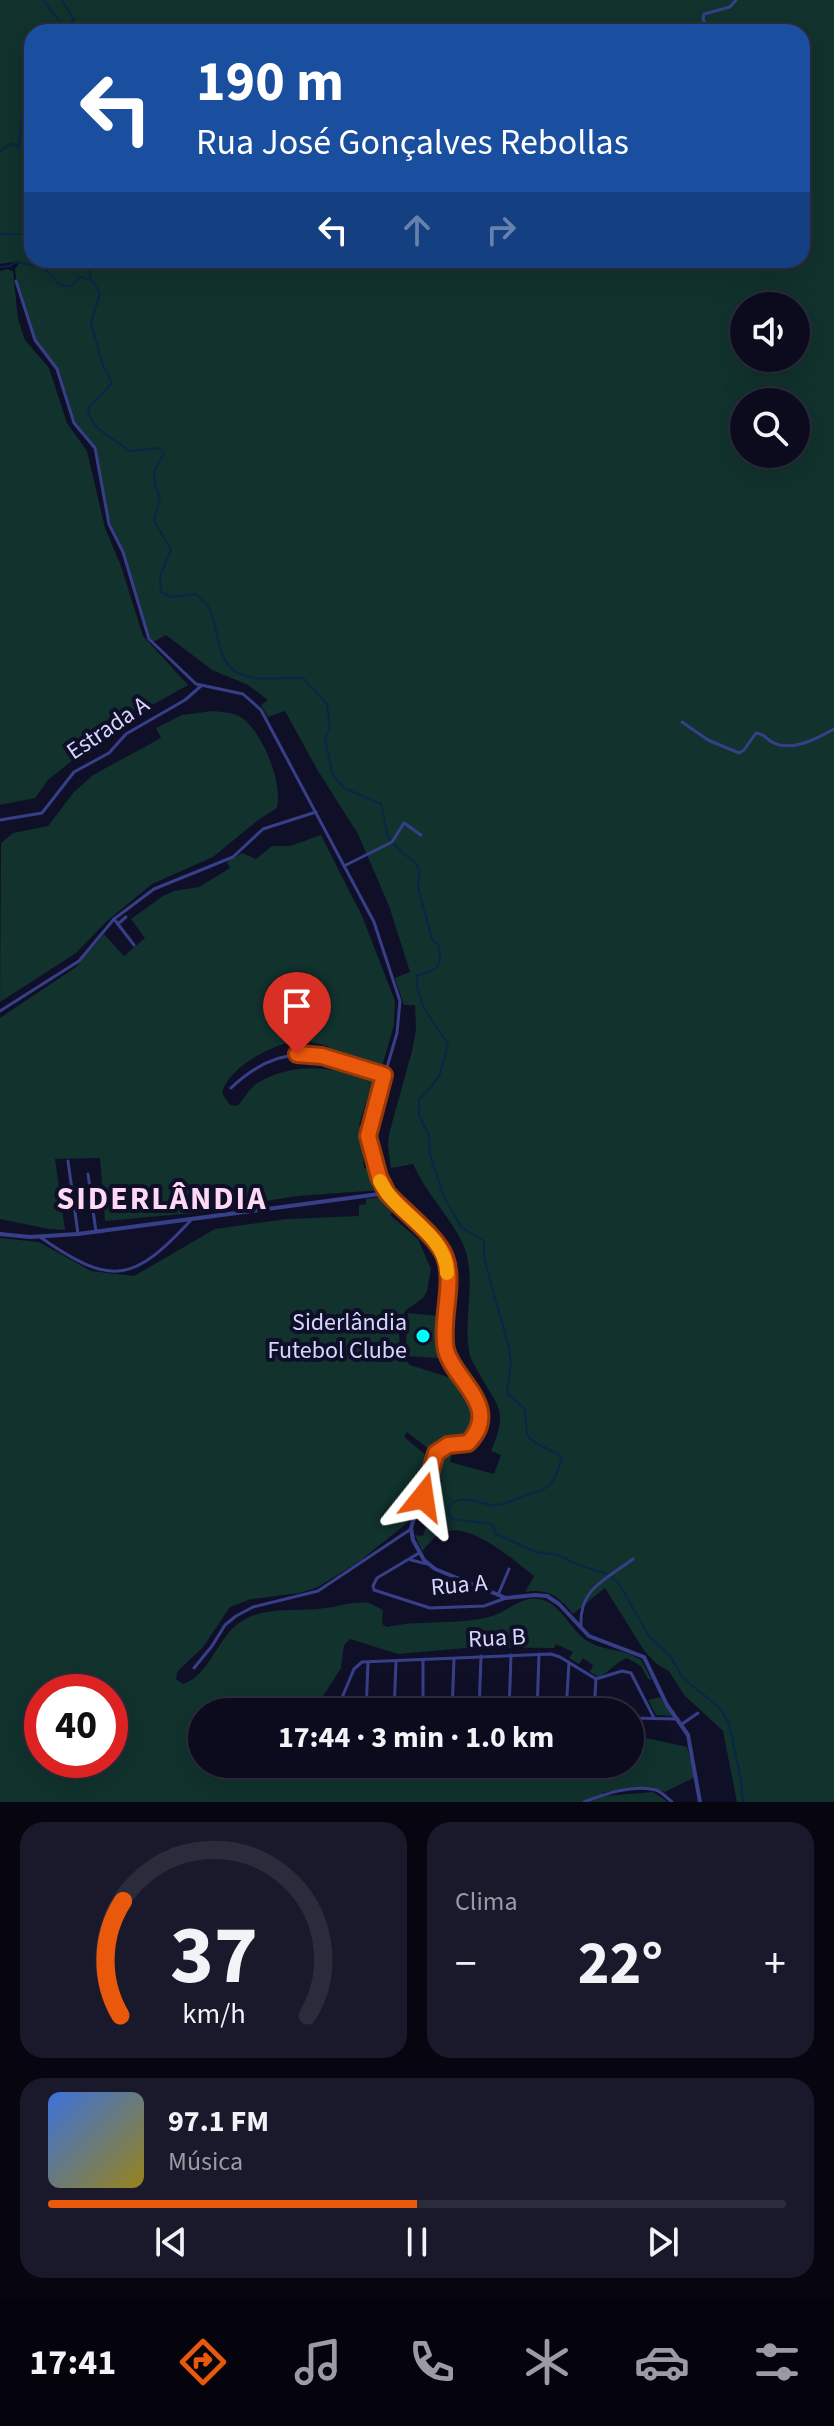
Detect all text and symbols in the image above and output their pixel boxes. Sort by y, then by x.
text: 190 m [196,43,344,122]
icon: left [64,56,168,160]
text: Rua José Gonçalves Rebollas [196,117,629,168]
icon: left [311,208,355,252]
icon: ahead [395,208,439,252]
icon: right [479,208,523,252]
map controls [730,292,810,468]
button: sound [730,292,810,372]
button: search [730,388,810,468]
street label: Estrada A [59,687,157,769]
pin [263,972,331,1054]
icon: arrive [275,984,319,1028]
district label: SIDERLÂNDIA [56,1176,268,1222]
place label: Siderlândia Futebol Clube [268,1305,407,1368]
marker: Siderlândia Futebol Clube [414,1327,432,1345]
position arrow [381,1455,465,1539]
street label: Rua A [429,1565,489,1605]
street label: Rua B [467,1619,527,1657]
speed limit sign: 40 [24,1674,128,1778]
text: 17:44 · 3 min · 1.0 km [278,1716,554,1759]
text: Clima [455,1883,518,1920]
text: 37 [170,1897,257,2015]
text: 22° [578,1922,663,2007]
text: − [455,1933,477,1996]
text: + [764,1933,786,1996]
text: km/h [182,1994,245,2034]
text: 97.1 FM [168,2100,269,2143]
text: Música [168,2143,243,2180]
icon: previous [149,2220,193,2264]
icon: pause [395,2220,439,2264]
icon: next [641,2220,685,2264]
icon: directions [175,2334,231,2390]
icon: music [290,2334,346,2390]
icon: phone [404,2334,460,2390]
icon: climate [519,2334,575,2390]
icon: car [634,2334,690,2390]
icon: filters [749,2334,805,2390]
text: 17:41 [29,2337,116,2388]

